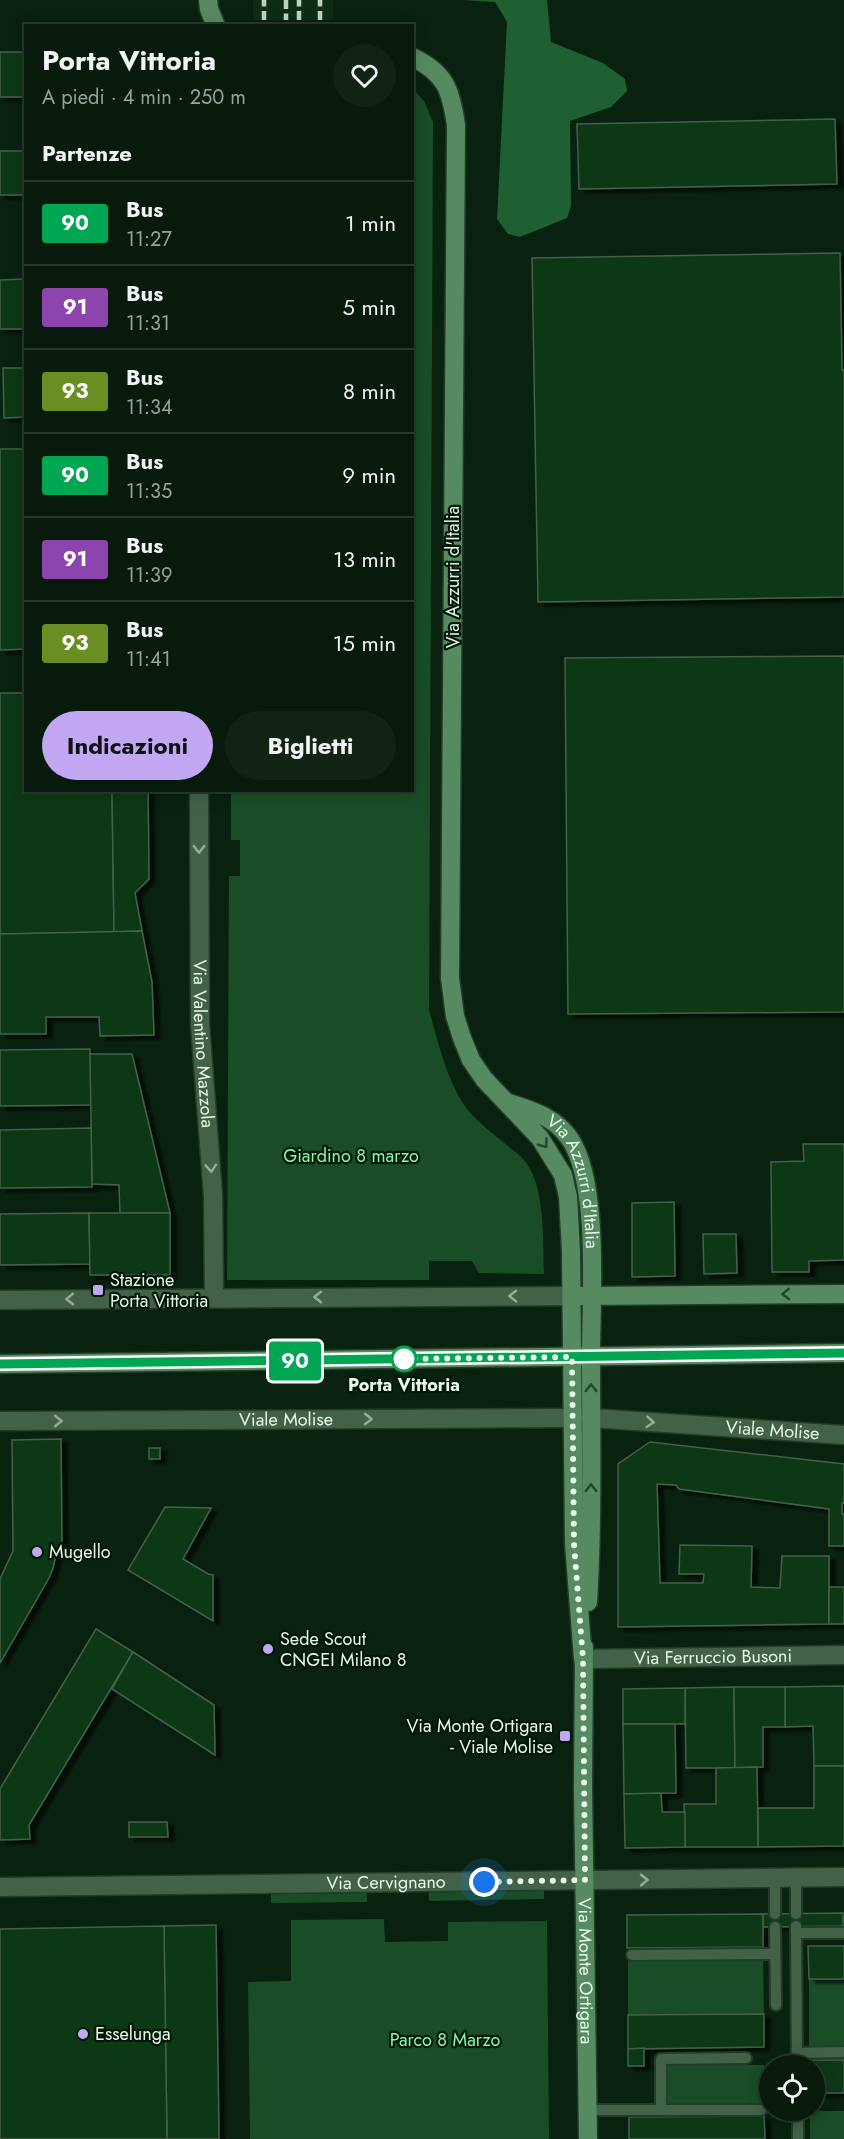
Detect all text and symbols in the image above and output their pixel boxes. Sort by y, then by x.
text: Porta Vittoria [42,40,216,81]
button: heart [333,44,396,107]
text: A piedi · 4 min · 250 m [42,83,246,112]
text: Partenze [42,137,132,169]
text: Bus [126,193,163,225]
text: 1 min [345,207,396,239]
text: 90 [61,208,89,238]
text: 11:27 [126,225,172,254]
text: Bus [126,277,163,309]
text: 5 min [343,291,396,323]
text: 91 [63,292,87,322]
text: 11:31 [126,309,170,338]
text: Bus [126,361,163,393]
text: 8 min [343,375,396,407]
text: 93 [61,376,89,406]
text: 11:34 [126,393,173,422]
text: Bus [126,445,163,477]
text: 9 min [342,459,396,491]
text: 90 [61,460,89,490]
text: 11:35 [126,477,172,506]
street label: Via Azzurri d'Italia [440,506,466,648]
text: Bus [126,529,163,561]
text: 13 min [333,543,396,575]
text: 91 [63,544,87,574]
text: 11:39 [126,561,172,590]
text: Bus [126,613,163,645]
text: 15 min [333,627,396,659]
text: 93 [61,628,89,658]
text: 11:41 [126,645,171,674]
button: Indicazioni [42,711,213,780]
button: Biglietti [225,711,396,780]
one-way arrow [193,844,205,853]
street label: Via Valentino Mazzola [187,960,221,1129]
street label: Via Azzurri d'Italia [541,1108,605,1249]
one-way arrow [537,1137,548,1148]
park label: Giardino 8 marzo [283,1143,419,1169]
one-way arrow [204,1164,217,1173]
place label: Stazione Porta Vittoria [110,1267,208,1314]
marker: Stazione Porta Vittoria [91,1283,105,1297]
one-way arrow [781,1288,790,1300]
one-way arrow [509,1290,518,1302]
one-way arrow [314,1291,323,1303]
one-way arrow [65,1293,74,1305]
line badge: 90 [268,1342,322,1380]
text: 90 [281,1346,309,1376]
marker: Porta Vittoria [391,1346,417,1372]
place label: Porta Vittoria [348,1372,460,1398]
one-way arrow [585,1383,597,1392]
street label: Viale Molise [239,1406,333,1433]
one-way arrow [364,1413,373,1425]
street label: Viale Molise [725,1414,820,1446]
one-way arrow [54,1415,63,1427]
one-way arrow [645,1415,654,1428]
one-way arrow [585,1483,597,1492]
place label: Mugello [49,1539,111,1565]
marker: Mugello [30,1545,44,1559]
place label: Sede Scout CNGEI Milano 8 [280,1626,407,1673]
marker: Sede Scout CNGEI Milano 8 [261,1642,275,1656]
street label: Via Ferruccio Busoni [634,1643,792,1671]
place label: Via Monte Ortigara - Viale Molise [406,1713,553,1760]
marker: Via Monte Ortigara - Viale Molise [558,1729,572,1743]
your location [469,1867,499,1897]
street label: Via Cervignano [326,1869,446,1896]
one-way arrow [639,1874,648,1886]
street label: Via Monte Ortigara [572,1897,600,2045]
place label: Esselunga [95,2021,171,2047]
marker: Esselunga [76,2027,90,2041]
park label: Parco 8 Marzo [390,2027,501,2053]
map controls [759,2055,825,2121]
button: locate [759,2055,825,2121]

